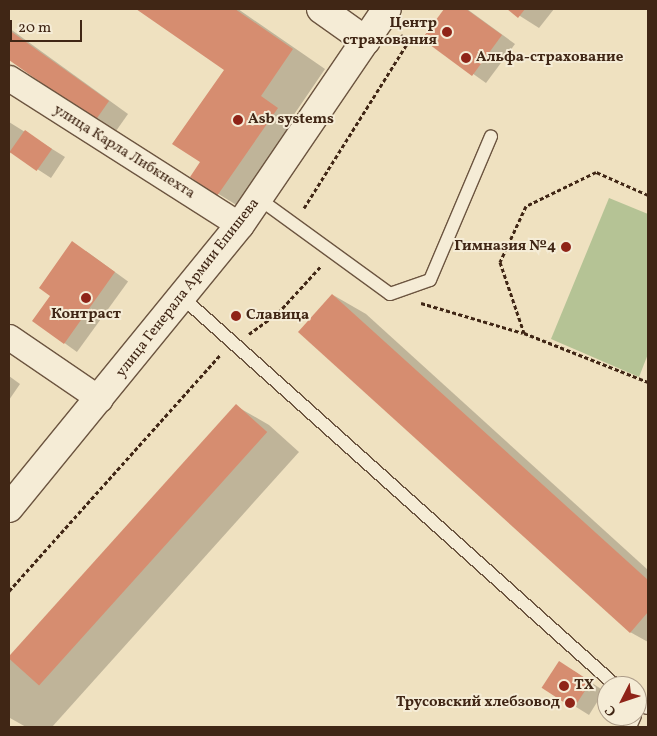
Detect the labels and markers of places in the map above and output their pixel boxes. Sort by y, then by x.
place label: Центр страхования [343,14,437,49]
marker: Центр страхования [441,26,453,38]
place label: Альфа-страхование [476,49,623,67]
marker: Альфа-страхование [460,52,472,64]
place label: Asb systems [248,111,334,129]
marker: Asb systems [232,114,244,126]
place label: Гимназия №4 [454,238,556,256]
marker: Гимназия №4 [560,241,572,253]
marker: Контраст [80,292,92,304]
place label: Контраст [51,306,121,324]
place label: Славица [246,307,309,325]
marker: Славица [230,310,242,322]
place label: ТХ [574,677,594,695]
marker: ТХ [558,680,570,692]
place label: Трусовский хлебзовод [396,694,560,712]
marker: Трусовский хлебзовод [564,697,576,709]

